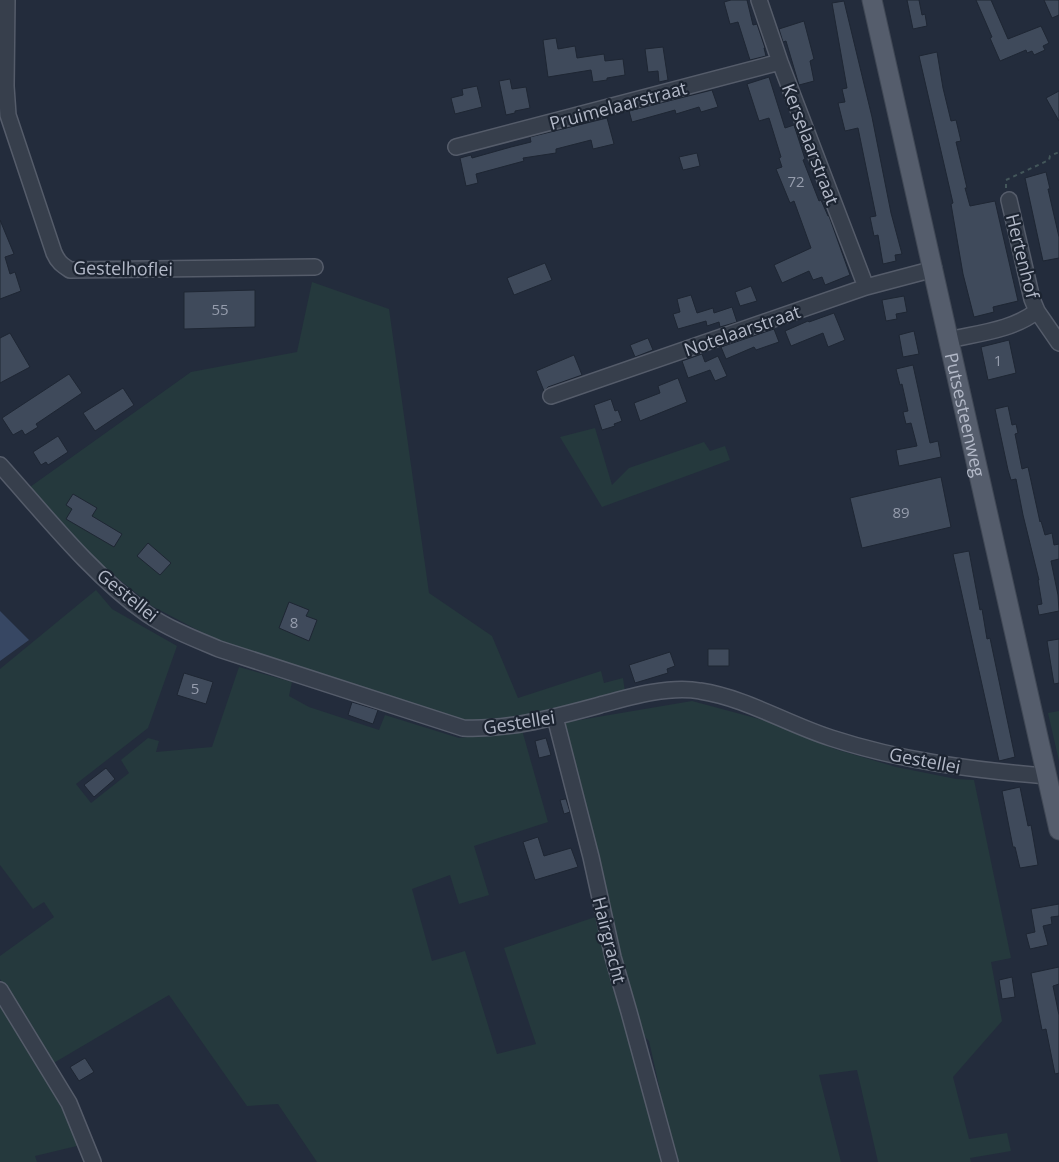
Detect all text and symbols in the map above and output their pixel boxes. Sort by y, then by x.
street label: Pruimelaarstraat [547,75,689,135]
street label: Kerselaarstraat [777,80,845,208]
house number: 72 [787,171,805,191]
street label: Hertenhof [1001,211,1045,302]
street label: Gestelhoflei [73,255,173,281]
house number: 55 [211,299,229,319]
street label: Notelaarstraat [681,299,803,361]
street label: Putsesteenweg [940,350,991,479]
house number: 1 [994,350,1002,370]
house number: 89 [892,502,910,522]
street label: Gestellei [92,563,164,627]
house number: 8 [290,612,298,632]
house number: 5 [191,678,199,698]
street label: Gestellei [482,705,556,739]
street label: Gestellei [887,741,963,779]
street label: Hairgracht [588,894,632,986]

